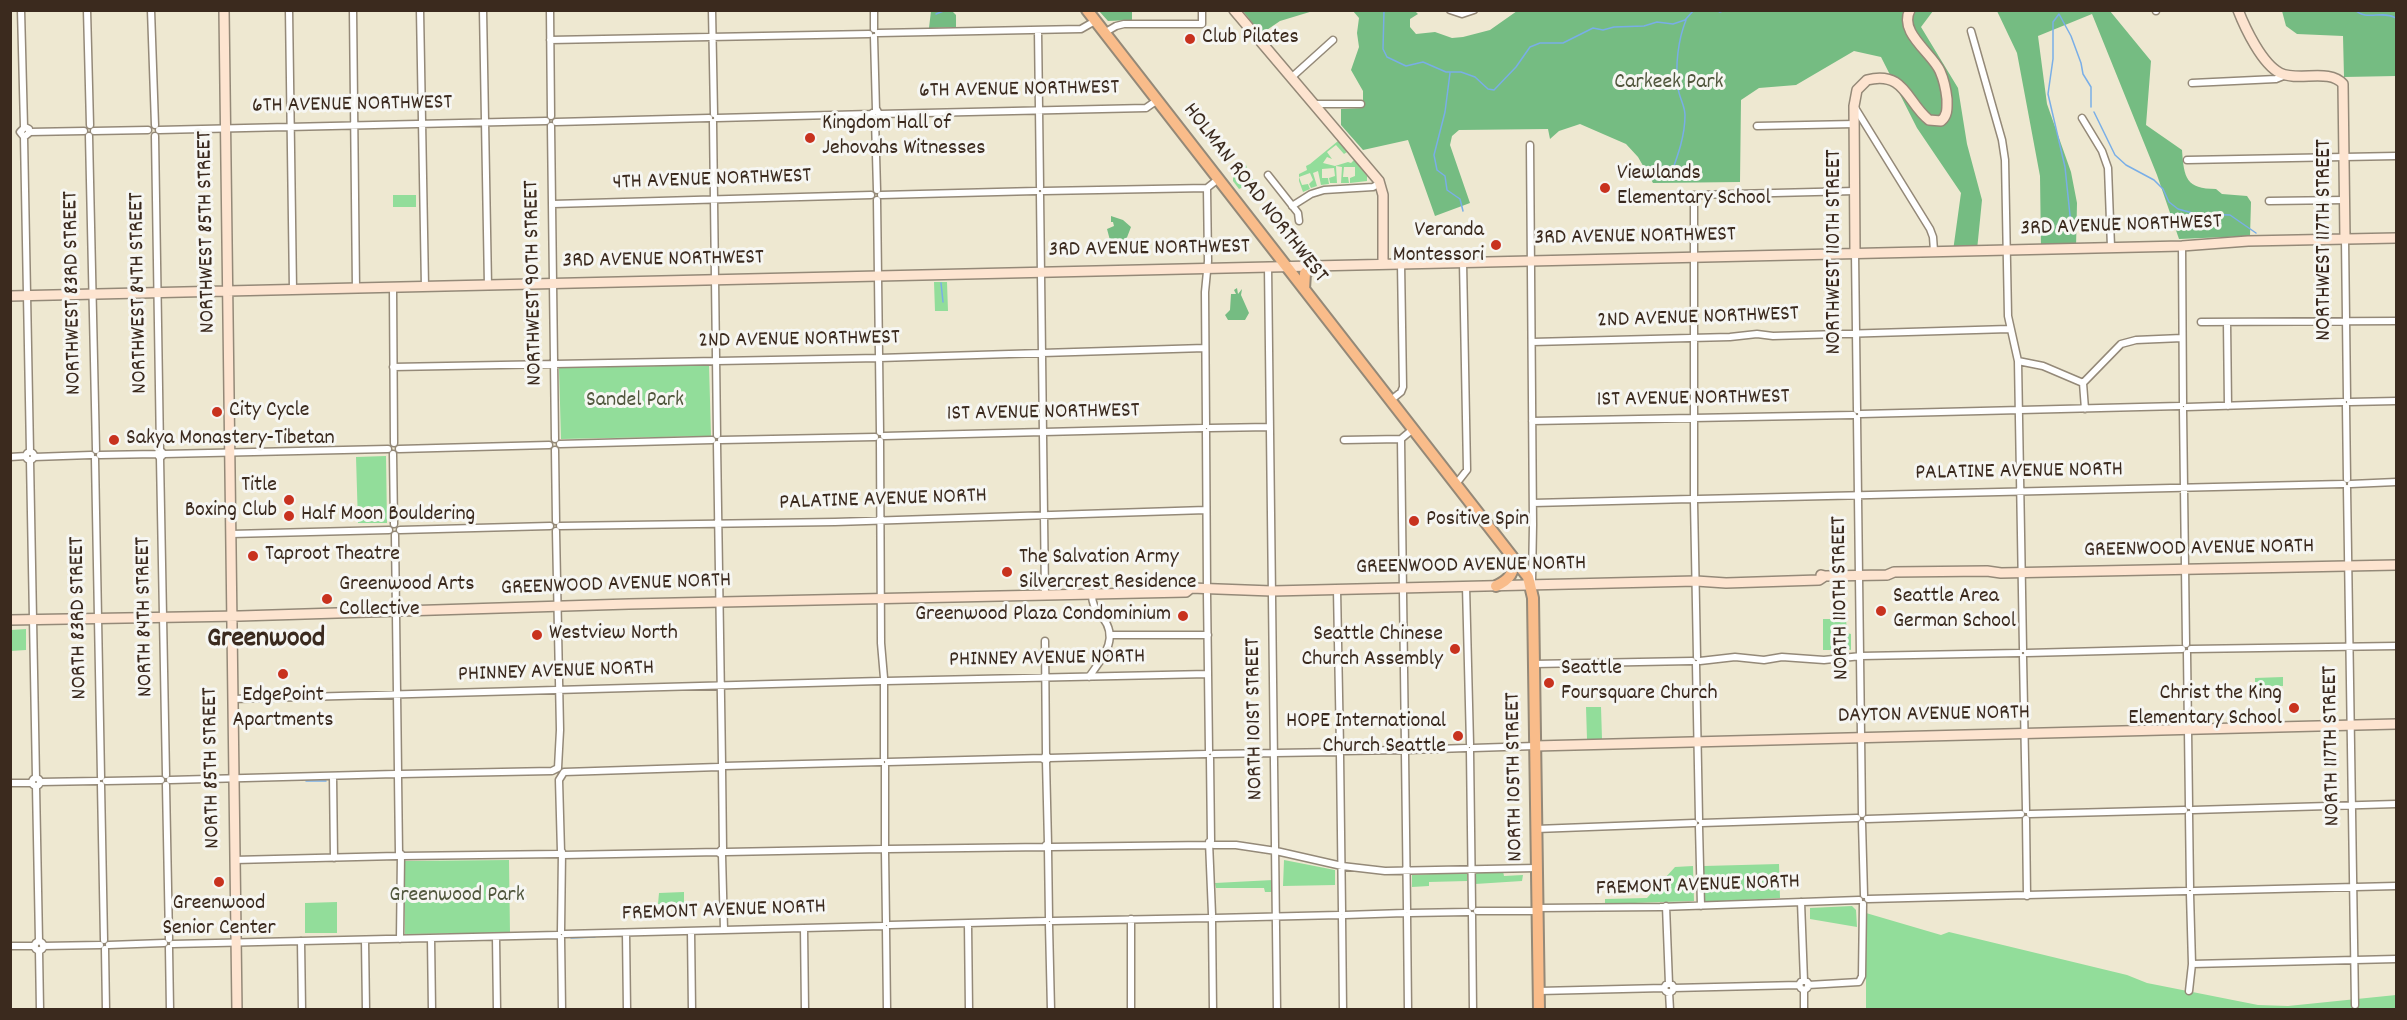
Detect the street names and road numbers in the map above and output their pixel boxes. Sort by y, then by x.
street label: 6TH AVENUE NORTHWEST [919,76,1119,106]
street label: 6TH AVENUE NORTHWEST [252,91,452,121]
street label: HOLMAN ROAD NORTHWEST [1176,99,1332,289]
street label: NORTHWEST 85TH STREET [193,131,223,333]
street label: NORTHWEST 117TH STREET [2313,139,2339,341]
street label: NORTHWEST 110TH STREET [1823,149,1849,355]
street label: 4TH AVENUE NORTHWEST [612,164,812,198]
street label: NORTHWEST 90TH STREET [520,180,550,386]
street label: NORTHWEST 83RD STREET [59,191,89,395]
street label: NORTHWEST 84TH STREET [125,192,155,394]
street label: 3RD AVENUE NORTHWEST [2020,210,2222,244]
street label: 3RD AVENUE NORTHWEST [1534,223,1736,253]
street label: 3RD AVENUE NORTHWEST [1048,235,1250,265]
street label: 3RD AVENUE NORTHWEST [562,246,764,276]
street label: 2ND AVENUE NORTHWEST [1597,302,1799,336]
street label: 2ND AVENUE NORTHWEST [698,326,900,356]
street label: 1ST AVENUE NORTHWEST [1596,385,1790,415]
street label: 1ST AVENUE NORTHWEST [946,399,1140,429]
street label: PALATINE AVENUE NORTH [1915,458,2123,488]
street label: PALATINE AVENUE NORTH [779,484,987,518]
street label: NORTH 110TH STREET [1827,516,1857,680]
street label: GREENWOOD AVENUE NORTH [2084,535,2314,565]
street label: NORTH 83RD STREET [65,536,95,700]
street label: NORTH 84TH STREET [131,537,161,697]
street label: GREENWOOD AVENUE NORTH [1356,552,1586,582]
street label: GREENWOOD AVENUE NORTH [500,569,732,603]
street label: NORTH 101ST STREET [1241,638,1271,800]
street label: PHINNEY AVENUE NORTH [949,645,1145,675]
street label: PHINNEY AVENUE NORTH [457,656,655,690]
street label: NORTH 117TH STREET [2318,666,2348,826]
street label: NORTH 85TH STREET [198,687,228,849]
street label: NORTH 105TH STREET [1501,692,1531,862]
street label: DAYTON AVENUE NORTH [1838,701,2030,731]
street label: FREMONT AVENUE NORTH [1596,870,1800,904]
street label: FREMONT AVENUE NORTH [622,895,826,929]

